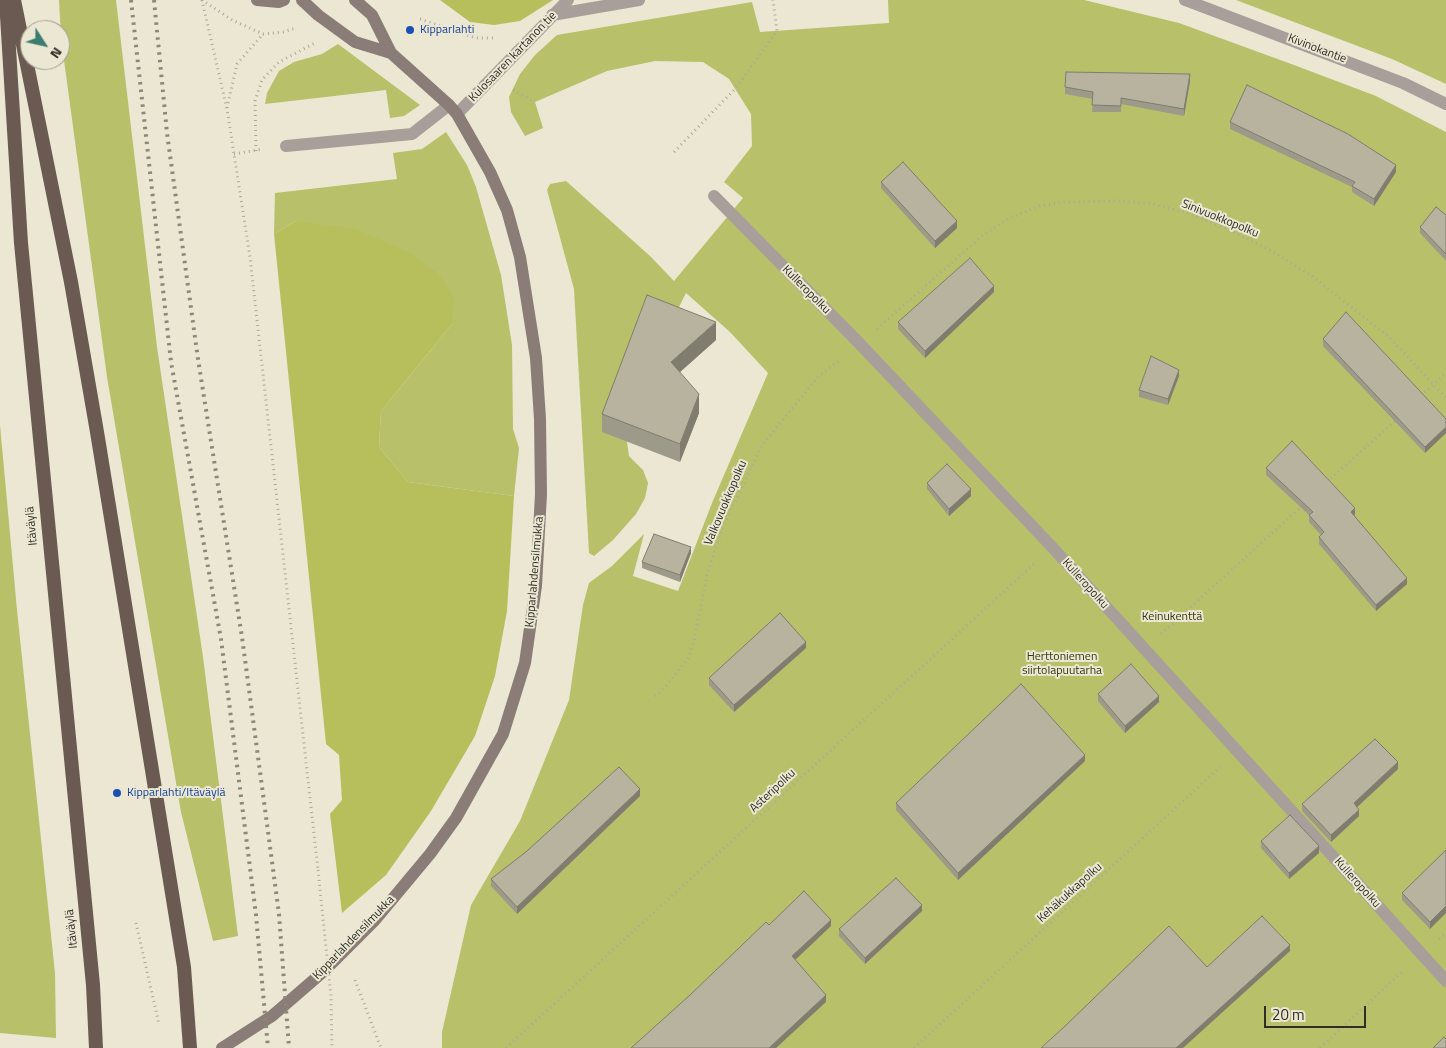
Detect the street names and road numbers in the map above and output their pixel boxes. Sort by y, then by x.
street label: Kulosaaren kartanon tie [466,9,560,105]
street label: Kivinokantie [1286,31,1348,67]
street label: Sinivuokkopolku [1179,197,1261,241]
street label: Kulleropolku [779,263,833,317]
street label: Valkovuokkopolku [702,458,750,548]
street label: Itäväylä [23,506,41,546]
street label: Kipparlahdensilmukka [523,516,547,628]
street label: Kulleropolku [1059,556,1111,612]
street label: Asteripolku [747,766,799,816]
street label: Kulleropolku [1331,855,1383,911]
street label: Kehäkukkapolku [1035,860,1105,926]
street label: Kipparlahdensilmukka [310,893,398,983]
street label: Itäväylä [63,909,81,949]

